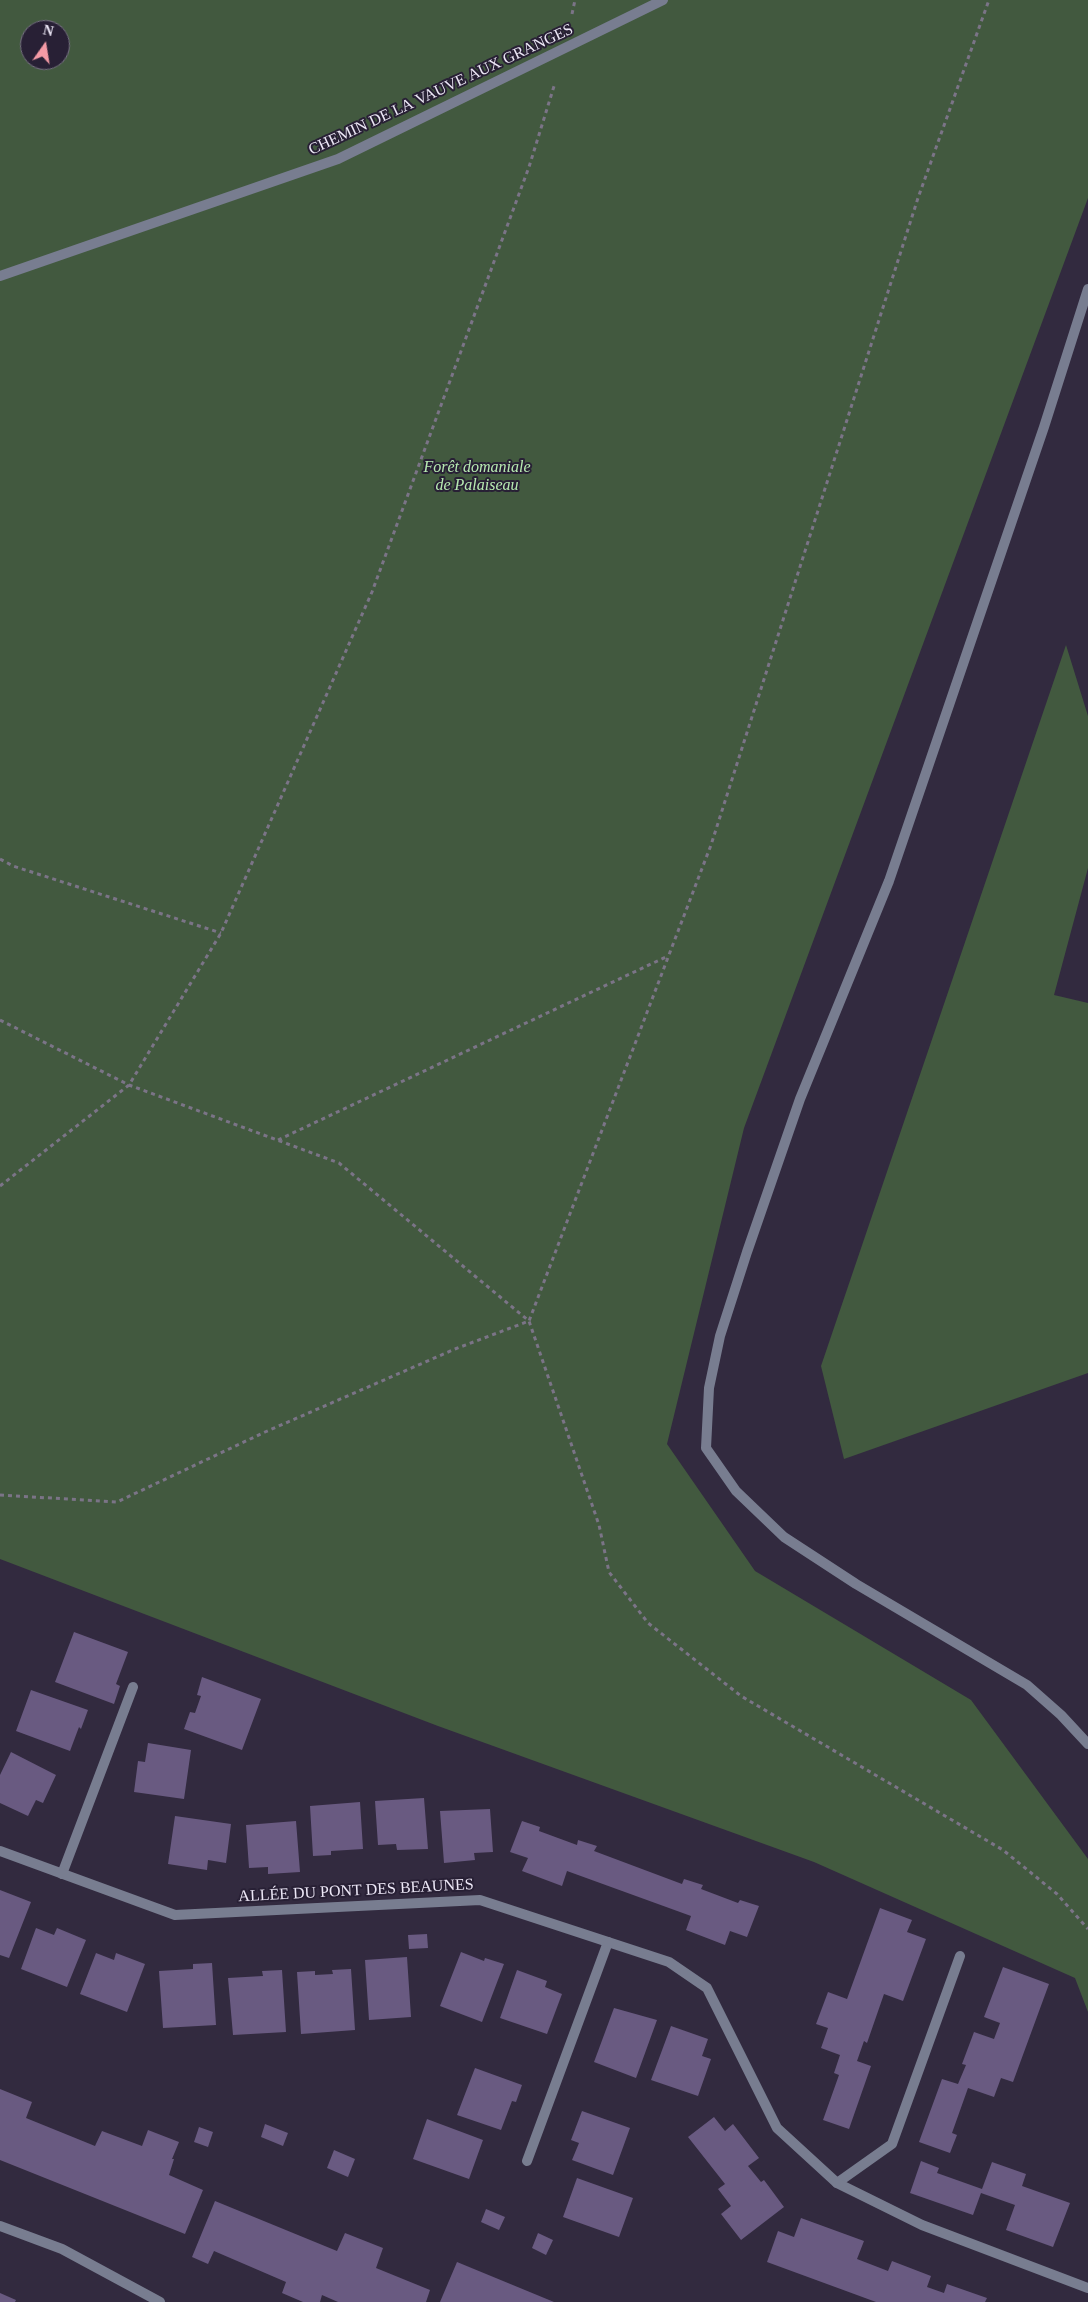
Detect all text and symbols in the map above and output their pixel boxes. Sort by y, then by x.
north arrow [20,20,70,70]
street label: CHEMIN DE LA VAUVE AUX GRANGES [306,20,576,160]
text: N [42,22,55,39]
park label: Forêt domaniale de Palaiseau [423,458,531,496]
street label: ALLÉE DU PONT DES BEAUNES [238,1875,474,1907]

